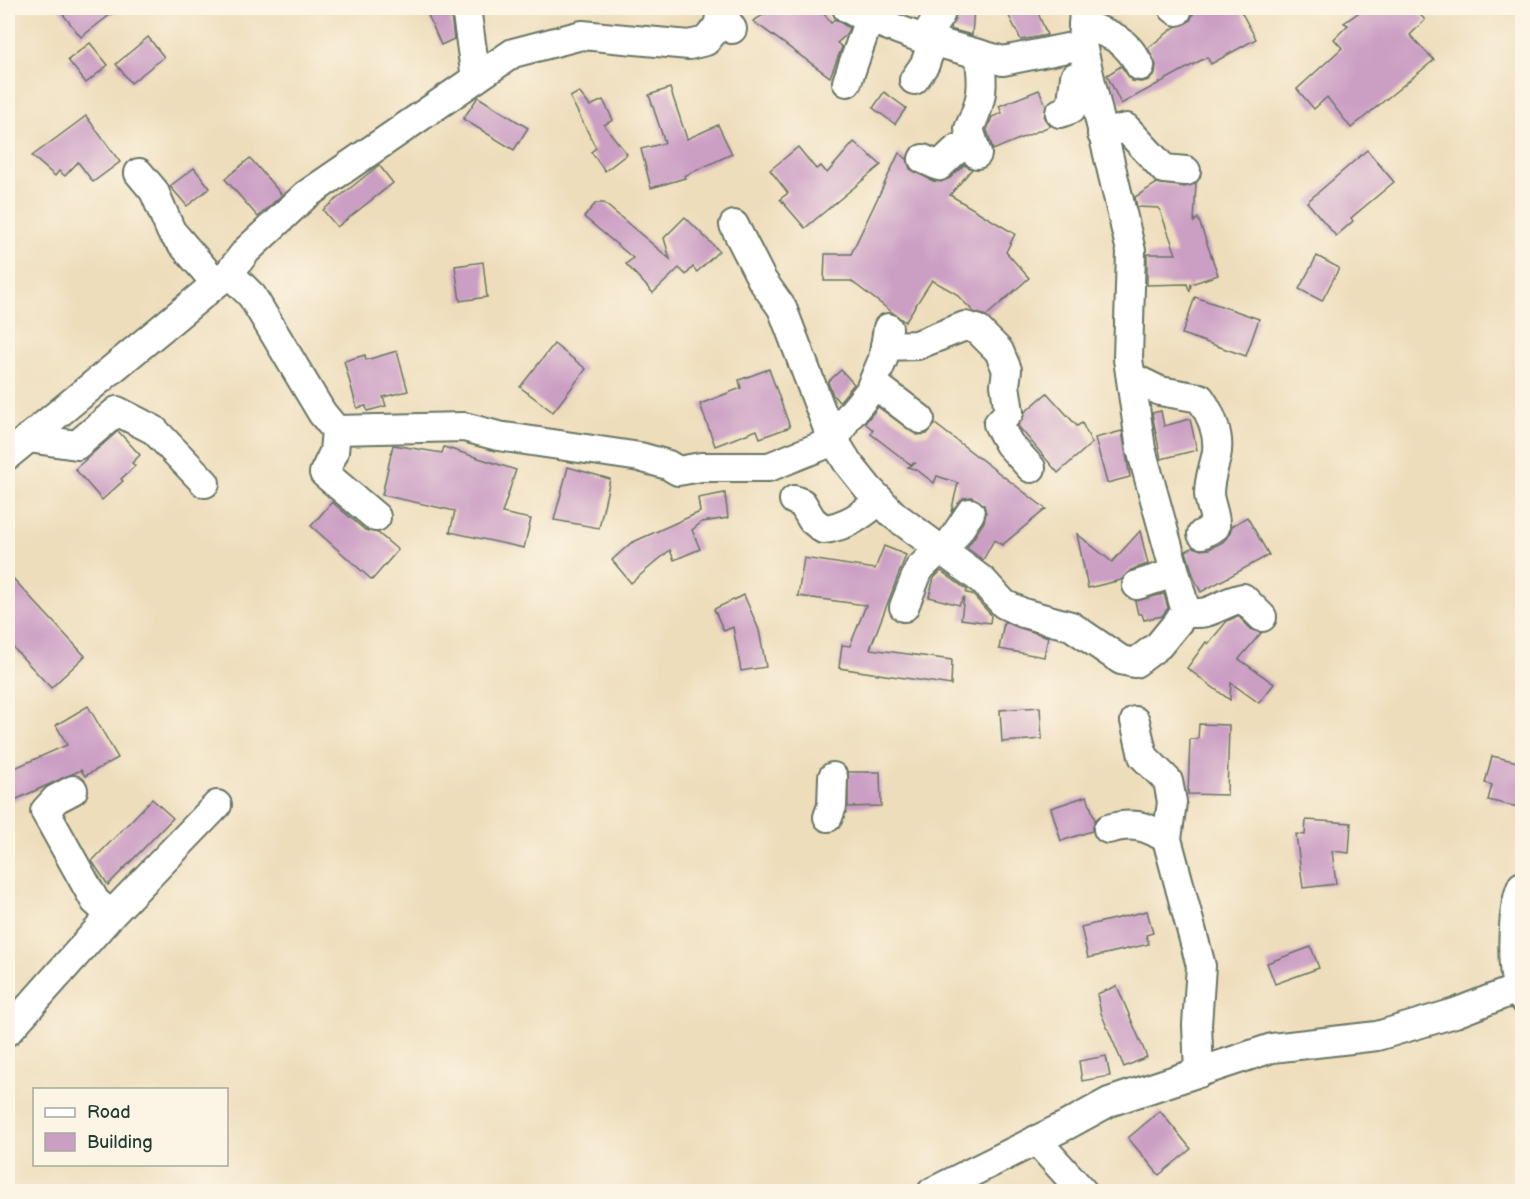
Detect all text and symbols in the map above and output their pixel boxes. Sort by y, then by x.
legend [33,1088,228,1166]
text: Road [87,1102,131,1123]
text: Building [87,1132,153,1153]

